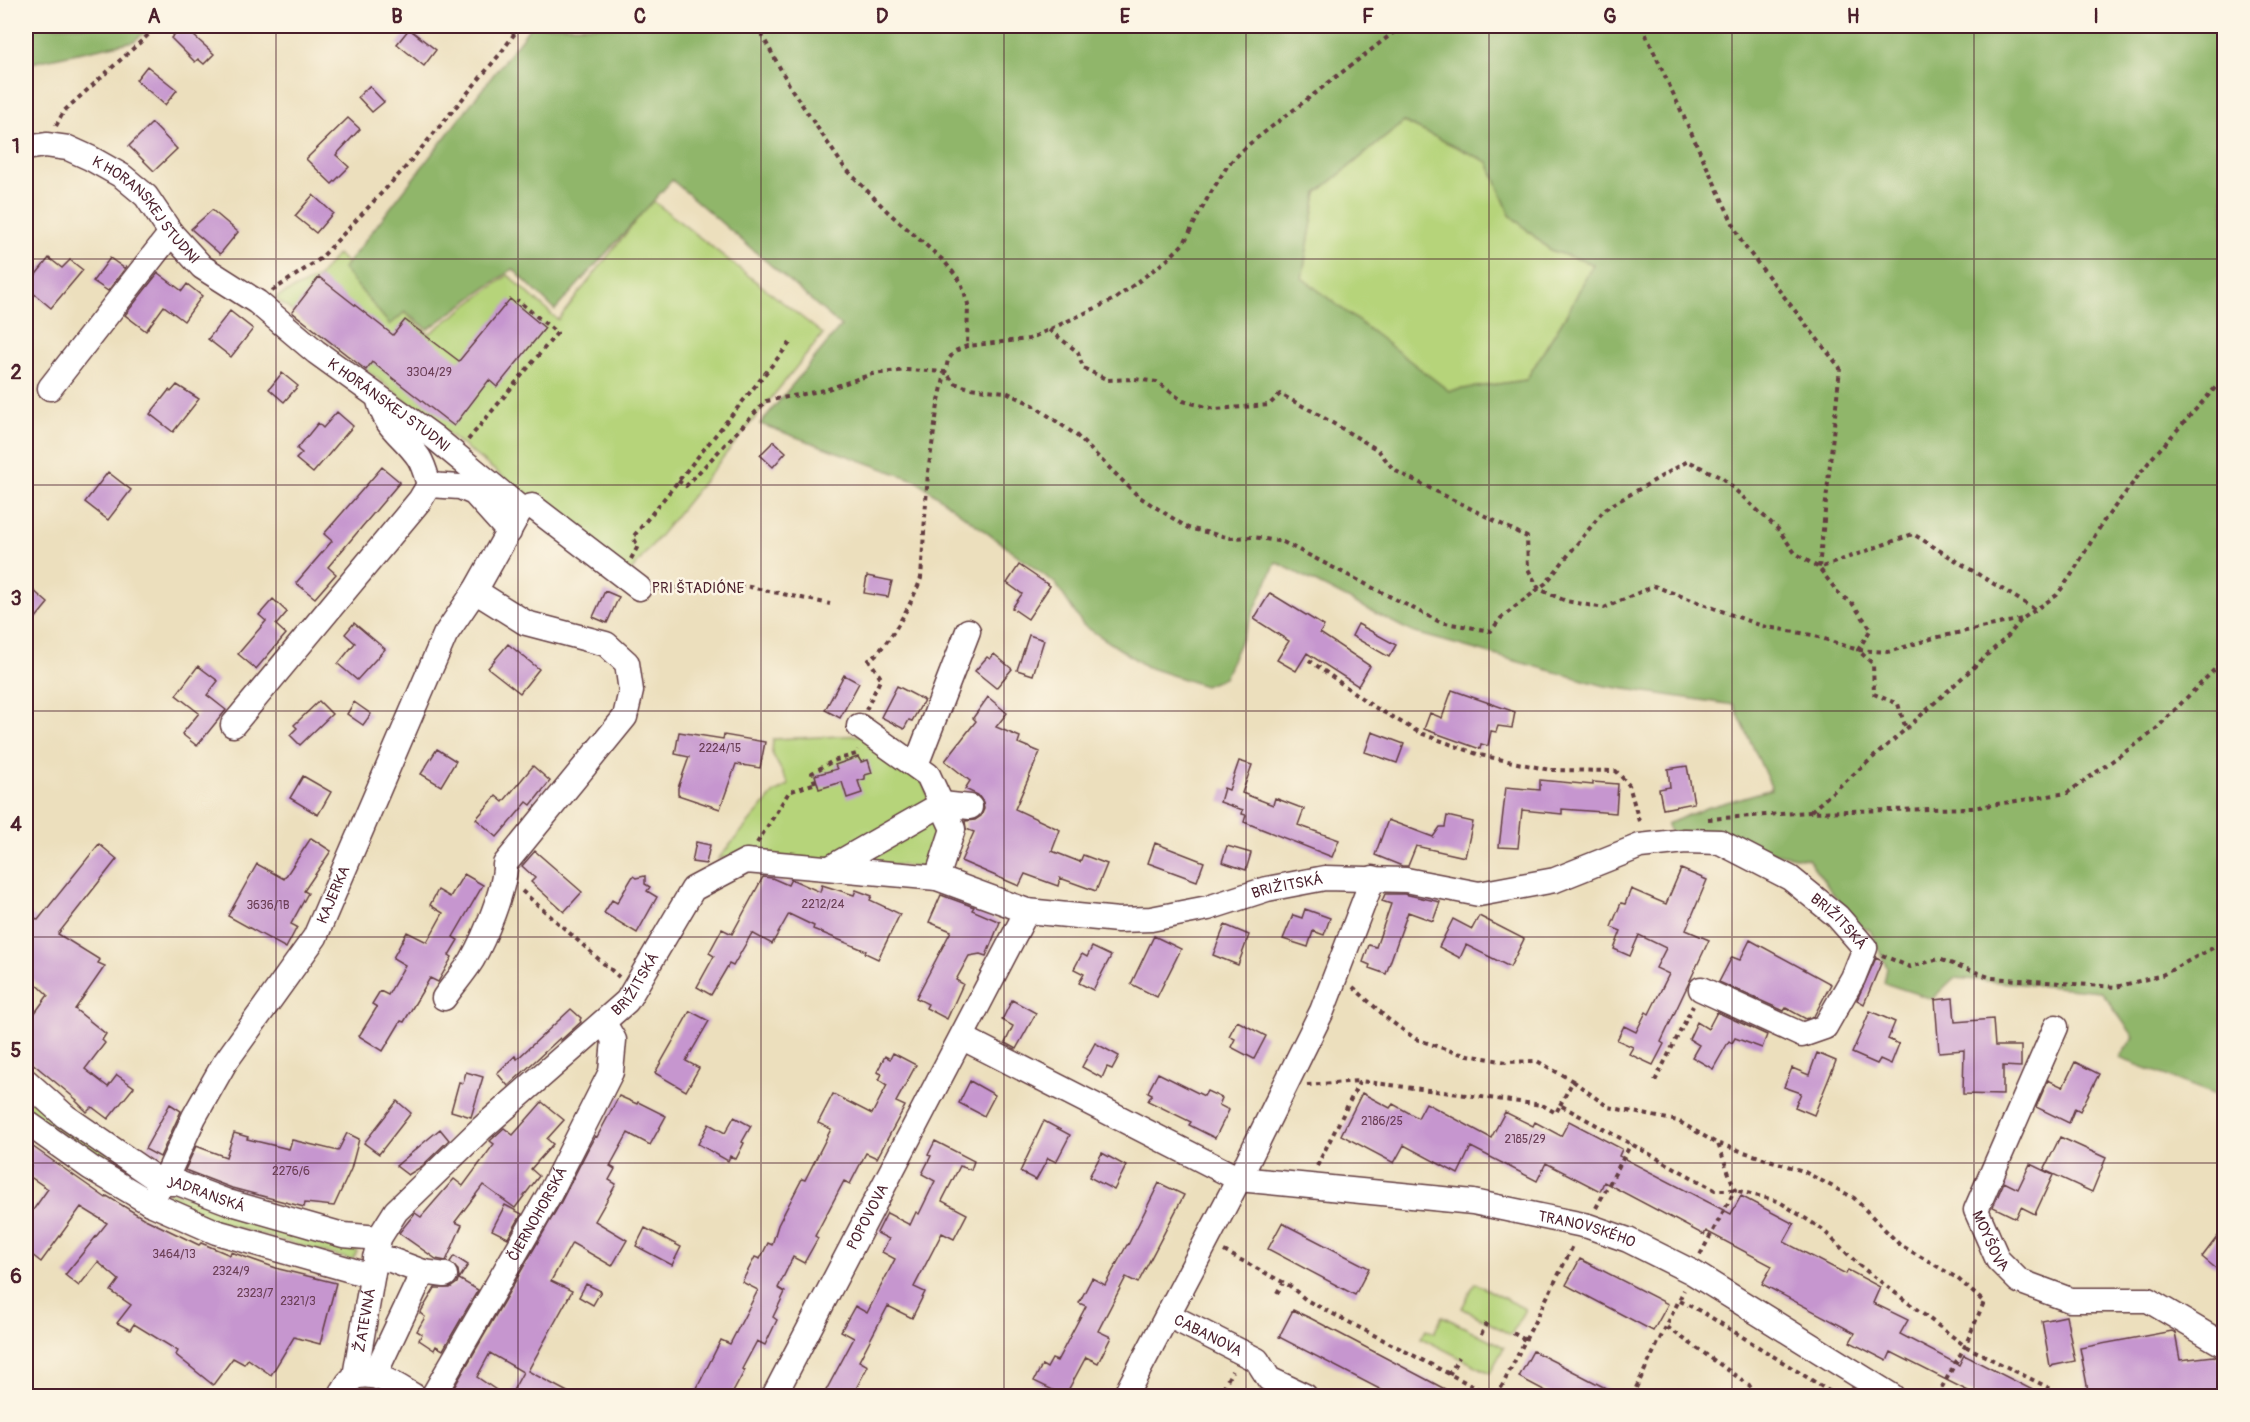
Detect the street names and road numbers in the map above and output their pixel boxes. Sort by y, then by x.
street label: K HORANSKEJ STUDNI [89,152,204,268]
street label: K HORÁNSKEJ STUDNI [324,354,454,456]
street label: PRI ŠTADIÓNE [652,579,745,598]
street label: KAJERKA [312,862,354,927]
street label: BRIŽITSKÁ [1249,869,1325,903]
street label: BRIŽITSKÁ [1807,889,1871,953]
street label: BRIŽITSKÁ [607,949,663,1020]
street label: ČIERNOHORSKÁ [503,1163,571,1265]
street label: JADRANSKÁ [166,1173,248,1216]
street label: POPOVOVA [842,1180,893,1253]
street label: TRANOVSKÉHO [1536,1206,1639,1252]
street label: MOYŠOVA [1968,1208,2014,1276]
street label: ŽATEVNÁ [350,1287,380,1353]
street label: CABANOVA [1171,1310,1246,1361]

